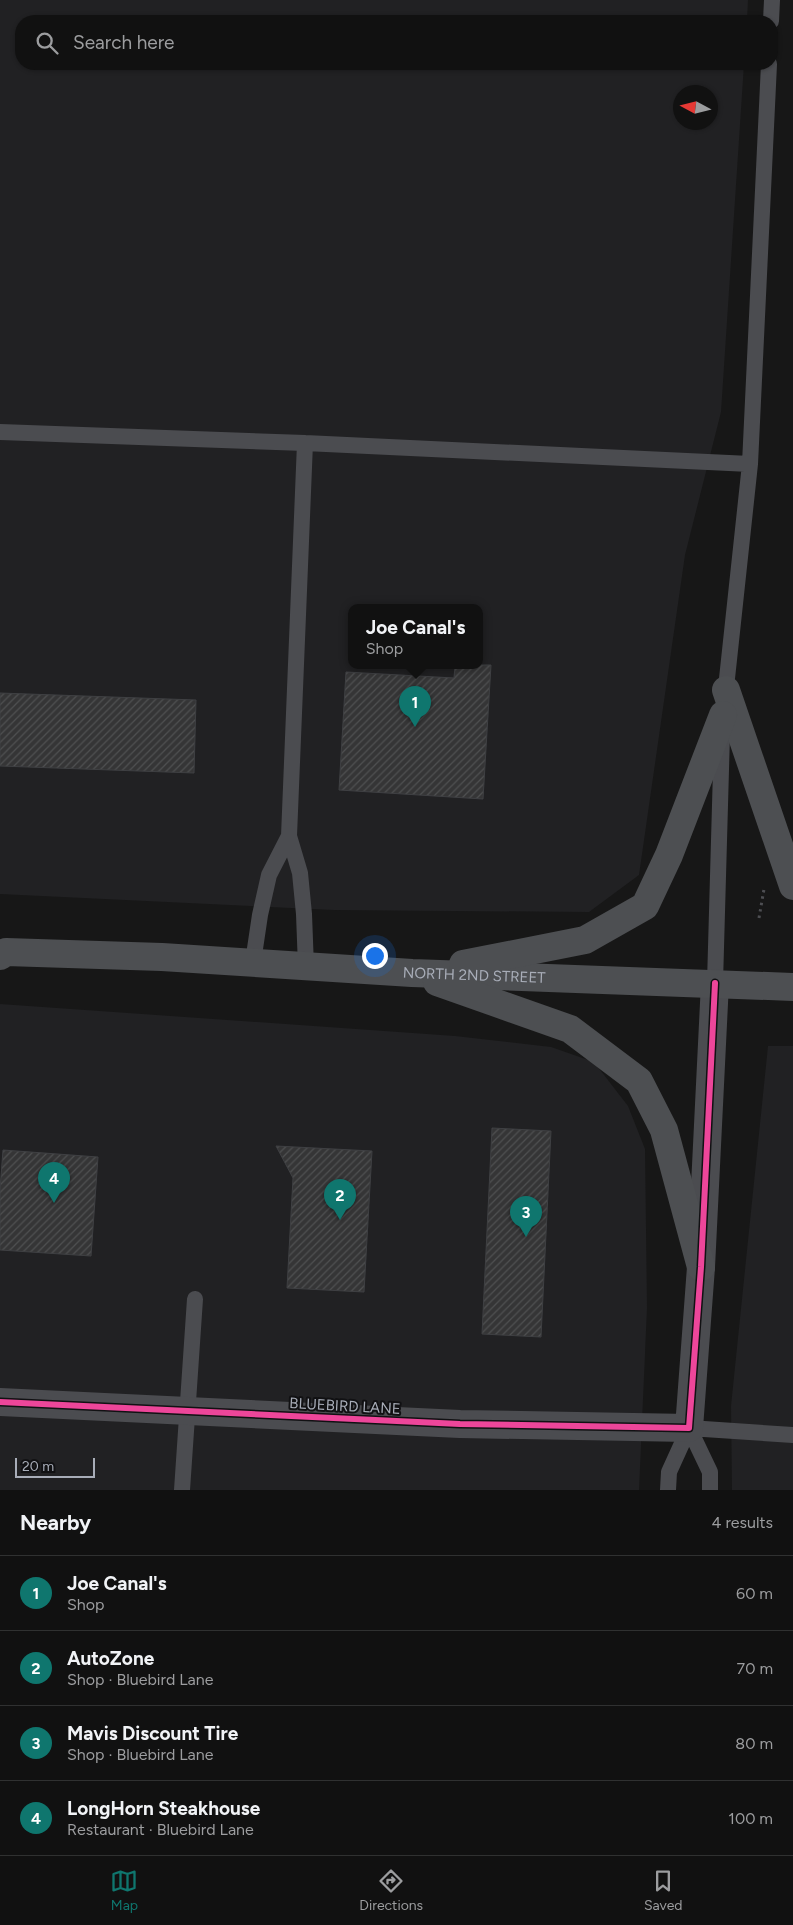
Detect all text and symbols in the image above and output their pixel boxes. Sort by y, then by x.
search box [15,15,778,70]
icon: search [33,29,61,57]
text: Search here [73,31,175,54]
north arrow [673,85,718,130]
popup [348,604,483,669]
text: Joe Canal's [366,616,465,639]
text: Shop [366,639,403,658]
pin: 1 [399,686,431,727]
your location [362,943,388,969]
street label: NORTH 2ND STREET [402,963,547,987]
pin: 4 [38,1162,70,1203]
pin: 2 [324,1179,356,1220]
pin: 3 [510,1196,542,1237]
street label: BLUEBIRD LANE [289,1394,401,1418]
scale bar [15,1455,95,1478]
text: 20 m [22,1458,54,1475]
text: Nearby [20,1510,91,1535]
text: 4 results [712,1513,773,1532]
text: Joe Canal's [67,1572,167,1595]
text: 1 [33,1584,39,1603]
text: 60 m [736,1584,773,1603]
text: Shop [67,1595,105,1614]
text: AutoZone [67,1647,154,1670]
text: 2 [31,1659,41,1678]
text: 70 m [737,1659,773,1678]
text: Shop · Bluebird Lane [67,1670,213,1689]
text: Mavis Discount Tire [67,1722,238,1745]
text: 3 [32,1734,40,1753]
text: 80 m [735,1734,773,1753]
text: Shop · Bluebird Lane [67,1745,213,1764]
text: LongHorn Steakhouse [67,1797,260,1820]
text: 4 [31,1809,41,1828]
text: 100 m [728,1809,773,1828]
text: Restaurant · Bluebird Lane [67,1820,254,1839]
tab: Map [110,1867,138,1914]
tab: Directions [359,1867,423,1914]
tab: Saved [644,1867,683,1914]

